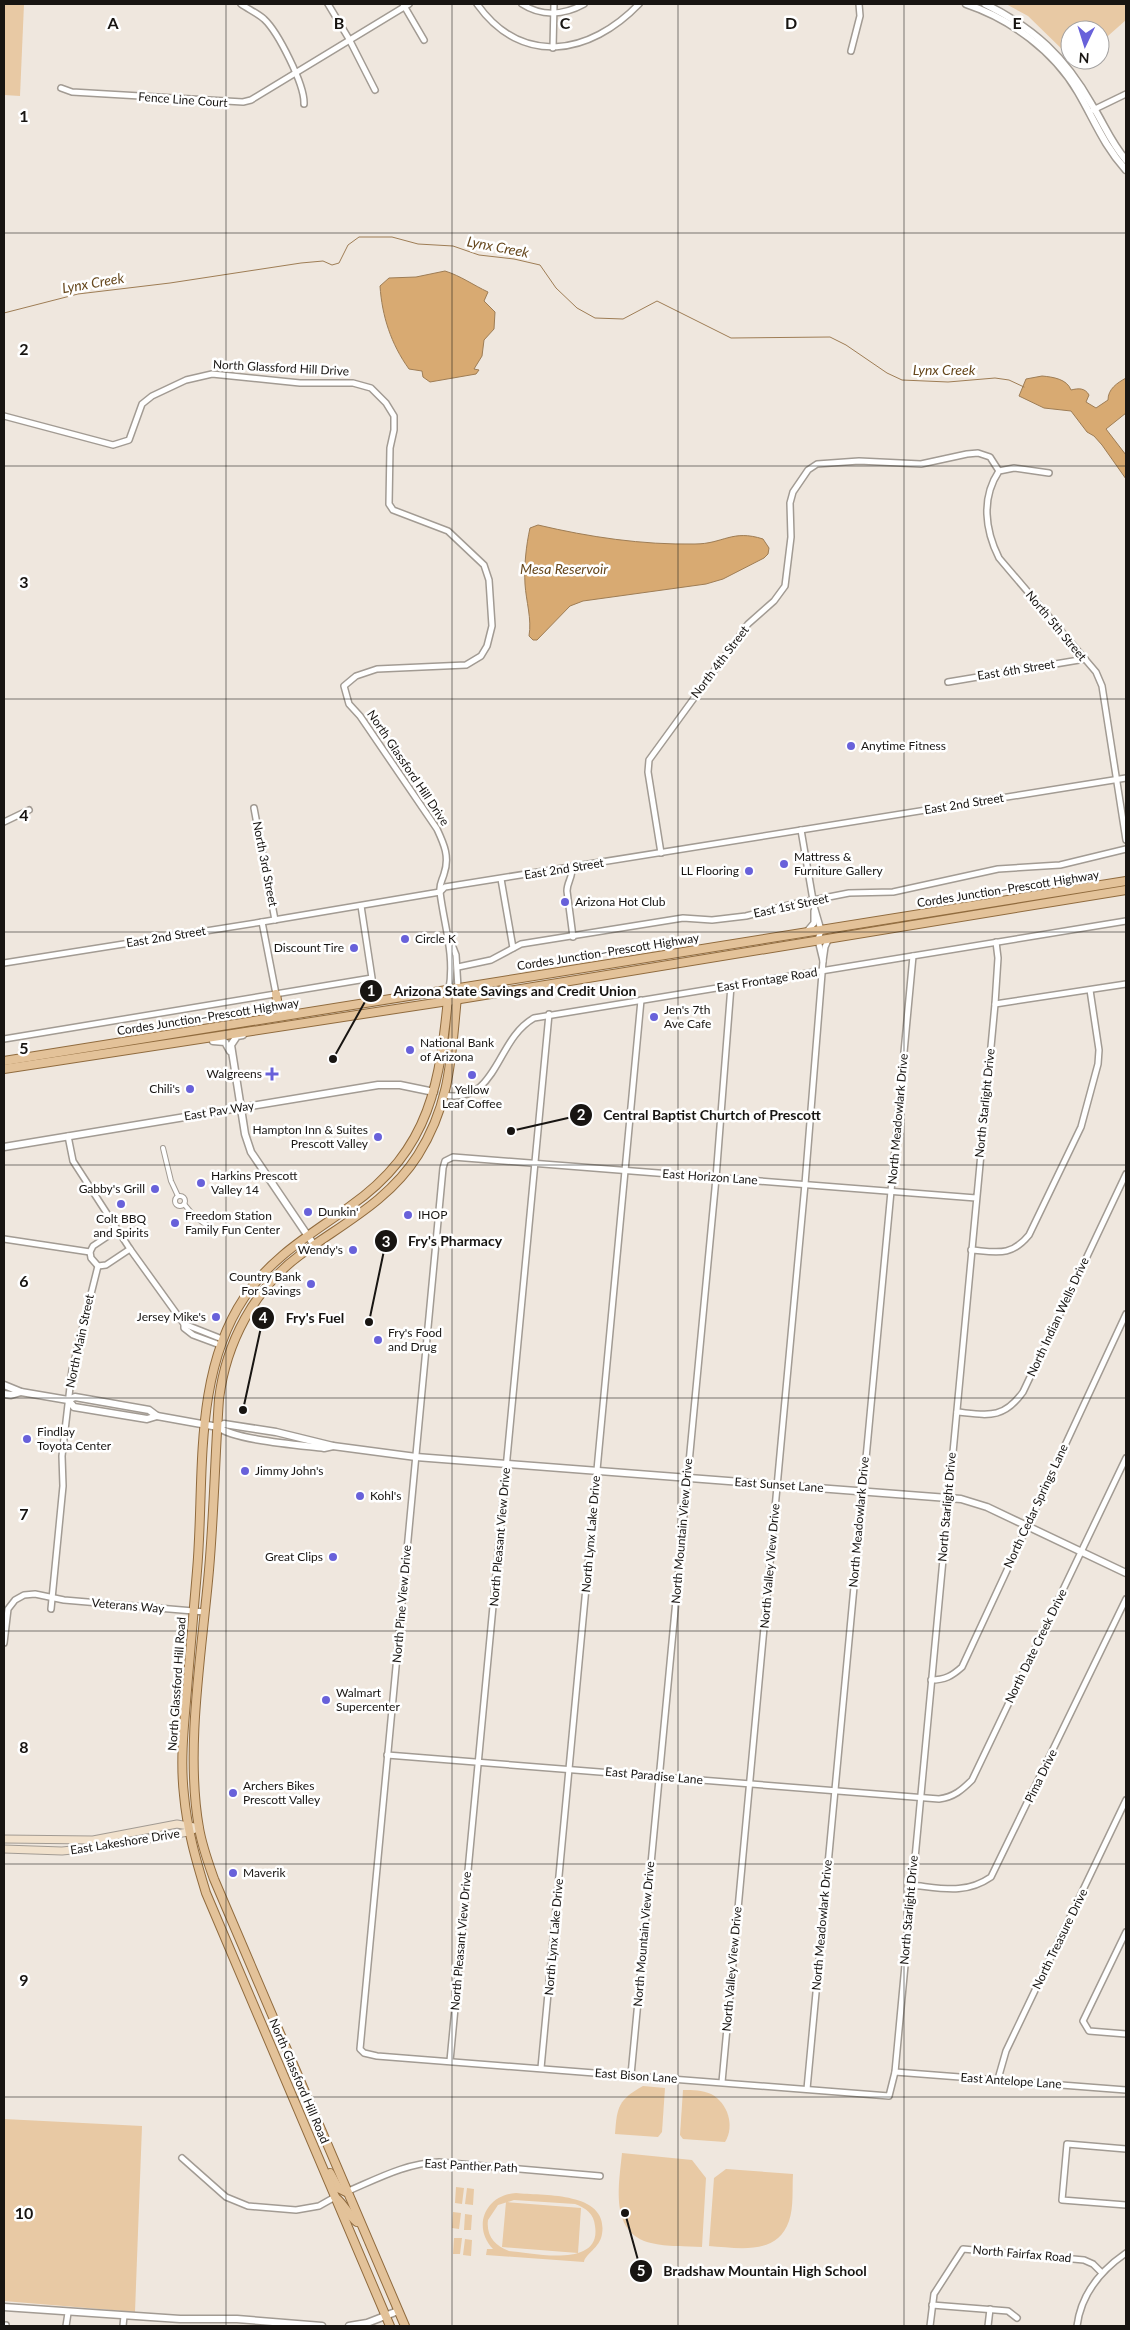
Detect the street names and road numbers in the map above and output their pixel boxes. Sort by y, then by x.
street label: Fence Line Court [138,89,229,110]
street label: North Glassford Hill Drive [213,356,349,379]
street label: North 5th Street [1023,588,1090,664]
street label: North 4th Street [687,622,752,701]
street label: East 6th Street [976,656,1056,683]
street label: North Glassford Hill Drive [364,707,453,828]
street label: East 2nd Street [923,790,1006,817]
street label: North 3rd Street [250,820,281,909]
street label: East 2nd Street [523,855,606,882]
street label: Cordes Junction–Prescott Highway [916,867,1101,910]
street label: East 1st Street [752,890,831,921]
street label: East 2nd Street [125,923,208,950]
street label: Cordes Junction–Prescott Highway [516,930,701,973]
street label: East Frontage Road [716,964,818,995]
street label: Cordes Junction–Prescott Highway [116,995,301,1038]
street label: North Starlight Drive [971,1048,998,1158]
street label: North Meadowlark Drive [884,1053,911,1185]
street label: East Pav Way [183,1097,256,1123]
street label: East Horizon Lane [662,1166,758,1187]
street label: North Indian Wells Drive [1023,1255,1092,1379]
street label: North Main Street [62,1292,97,1389]
street label: North Cedar Springs Lane [1000,1441,1071,1570]
street label: North Starlight Drive [934,1452,959,1562]
street label: North Meadowlark Drive [845,1456,872,1588]
street label: North Mountain View Drive [668,1458,695,1604]
street label: North Pleasant View Drive [486,1467,513,1607]
street label: East Sunset Lane [734,1474,824,1495]
street label: North Lynx Lake Drive [578,1475,603,1593]
street label: North Valley View Drive [757,1503,782,1629]
street label: North Pine View Drive [389,1544,414,1663]
street label: North Date Creek Drive [1001,1586,1070,1705]
street label: Veterans Way [91,1595,166,1616]
street label: North Glassford Hill Road [164,1617,189,1751]
street label: Pima Drive [1021,1747,1060,1805]
street label: East Paradise Lane [605,1764,703,1787]
street label: East Lakeshore Drive [69,1825,181,1858]
street label: North Starlight Drive [896,1855,921,1965]
street label: North Meadowlark Drive [808,1859,835,1991]
street label: North Mountain View Drive [630,1861,657,2007]
street label: North Pleasant View Drive [447,1871,474,2011]
street label: North Lynx Lake Drive [541,1878,566,1996]
street label: North Treasure Drive [1029,1886,1090,1992]
street label: North Valley View Drive [719,1906,744,2032]
street label: North Glassford Hill Road [266,2016,333,2145]
street label: East Bison Lane [594,2065,678,2086]
street label: East Antelope Lane [960,2069,1062,2092]
street label: East Panther Path [424,2156,518,2175]
street label: North Fairfax Road [972,2242,1072,2265]

